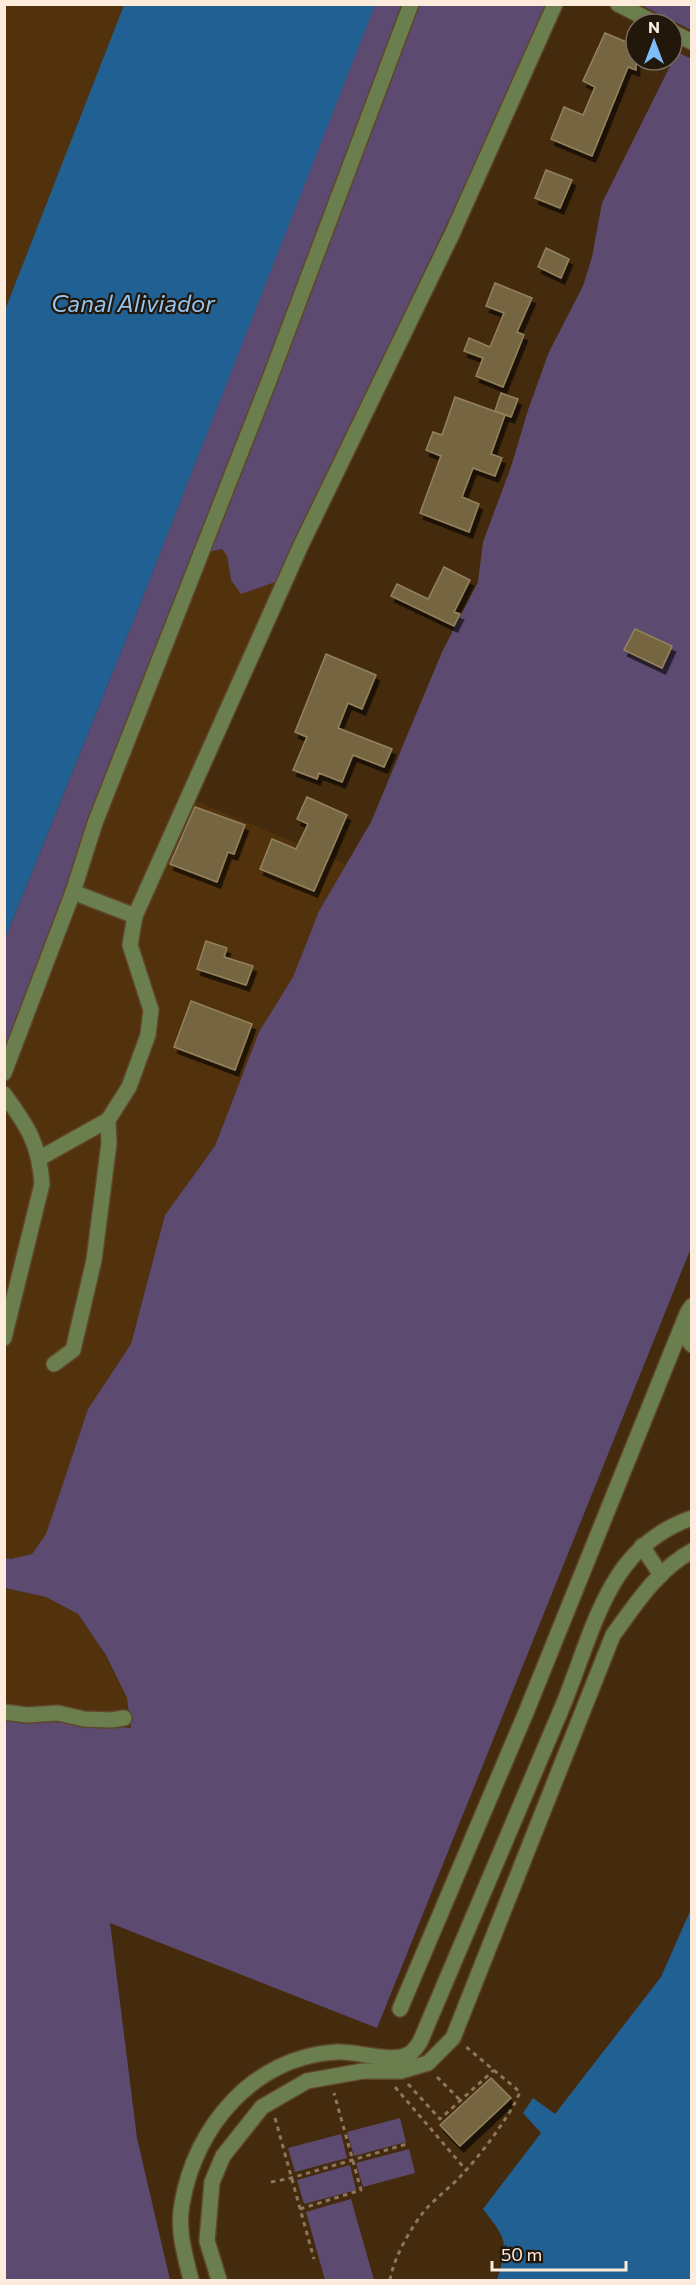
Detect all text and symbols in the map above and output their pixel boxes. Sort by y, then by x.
north arrow [624,12,684,72]
text: N [648,17,660,36]
water label: Canal Aliviador [51,288,216,317]
scale bar [492,2234,626,2272]
text: 50 m [501,2243,542,2265]

